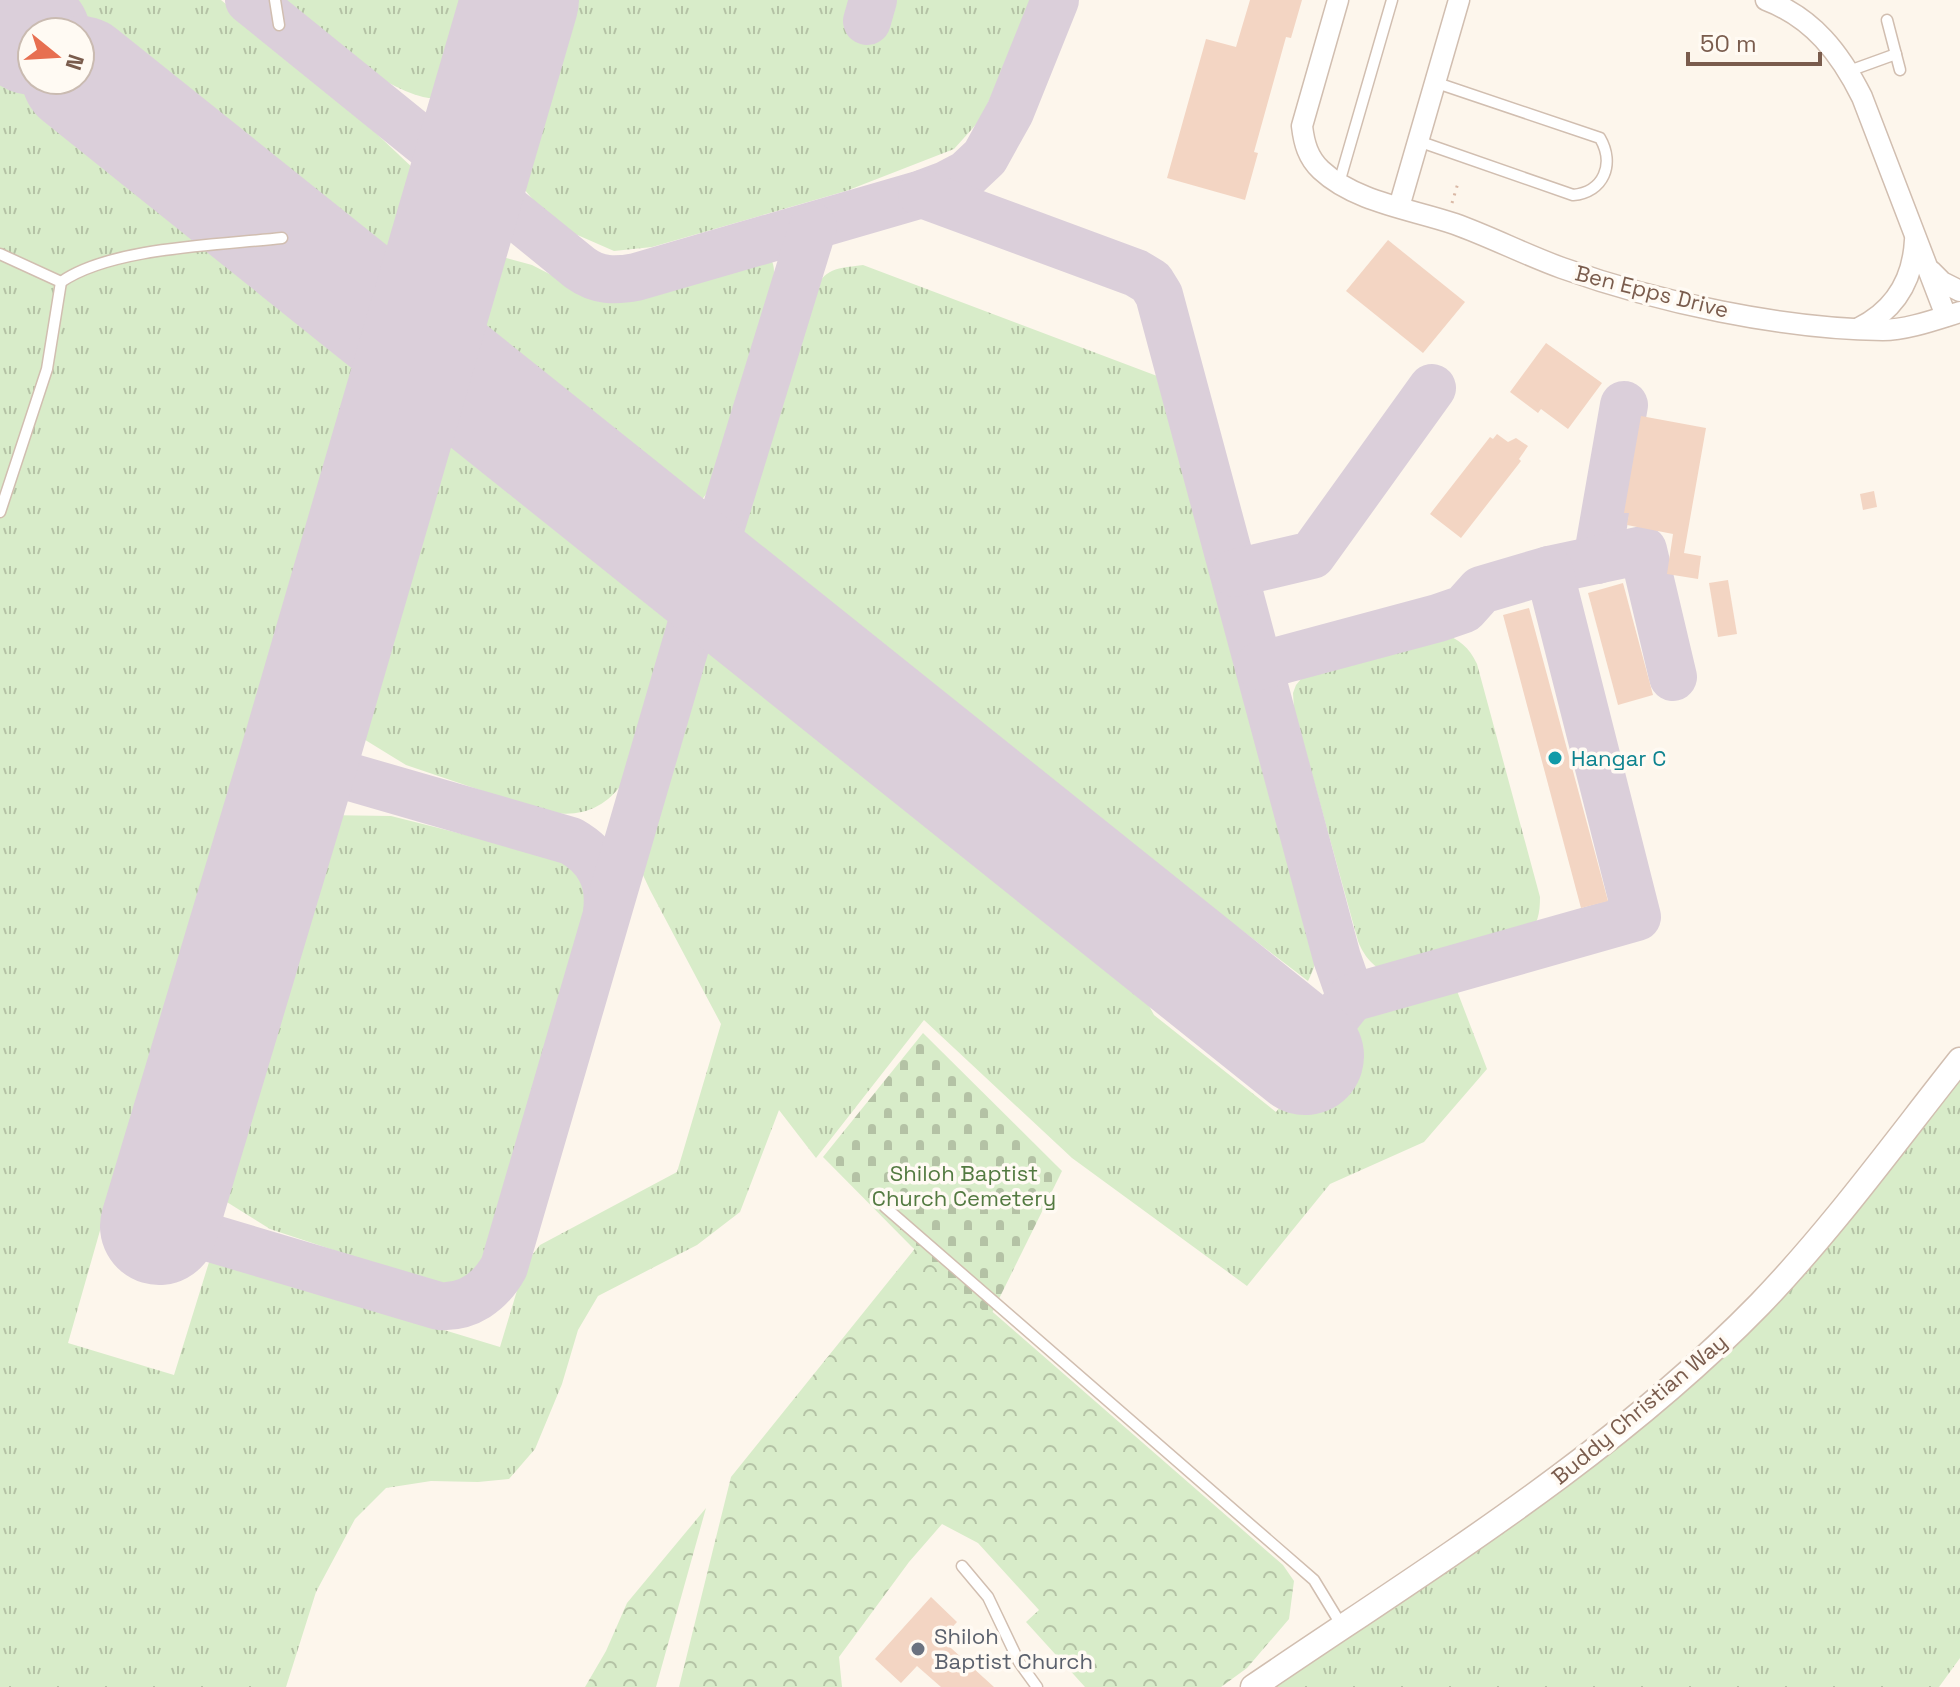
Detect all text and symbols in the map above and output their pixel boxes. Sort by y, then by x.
north arrow [16,16,96,96]
scale bar [1688,16,1820,66]
text: 50 m [1700,28,1757,59]
text: N [59,51,91,74]
street label: Ben Epps Drive [1572,258,1732,324]
place label: Hangar C [1571,744,1666,772]
marker: Hangar C [1546,749,1564,767]
park label: Shiloh Baptist Church Cemetery [872,1159,1056,1212]
street label: Buddy Christian Way [1546,1328,1732,1490]
place label: Shiloh Baptist Church [934,1622,1093,1675]
marker: Shiloh Baptist Church [909,1640,927,1658]

